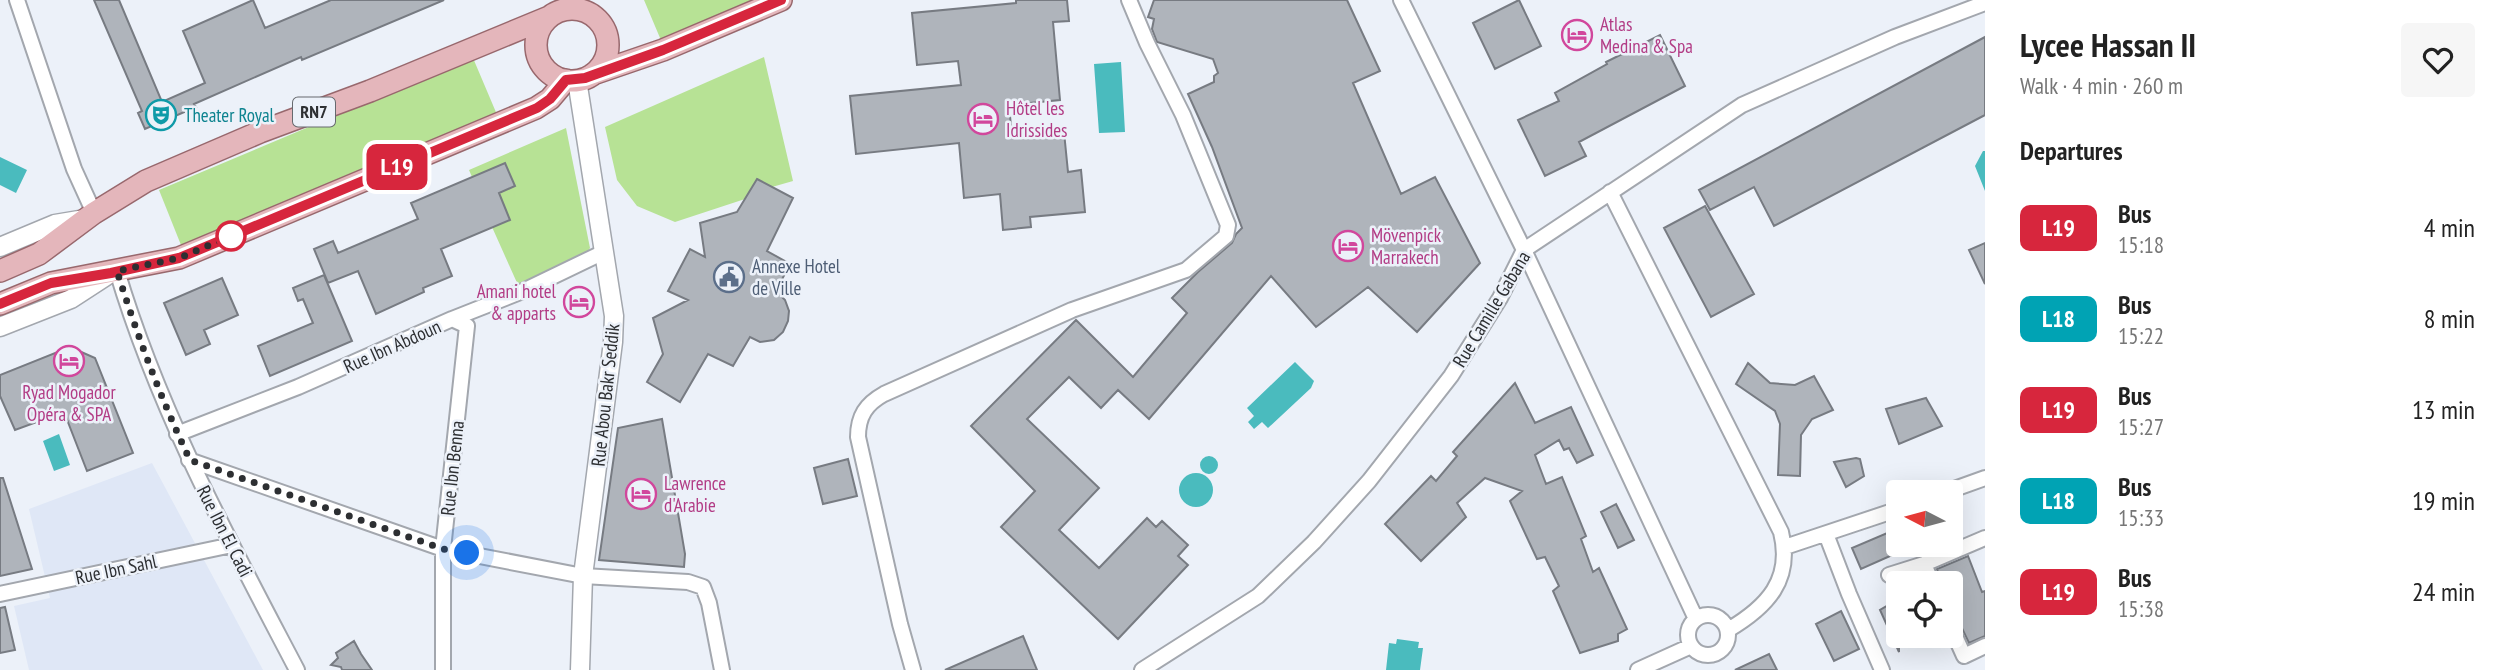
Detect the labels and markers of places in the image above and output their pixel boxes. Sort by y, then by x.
place label: Atlas Medina & Spa [1600,12,1693,58]
hotel icon: Atlas Medina & Spa [1560,18,1594,52]
place label: Hôtel les Idrissides [1006,96,1067,142]
theatre icon: Theater Royal [144,98,178,132]
hotel icon: Hôtel les Idrissides [966,102,1000,136]
place label: Theater Royal [184,103,275,127]
unlabelled marker [216,221,246,251]
place label: Mövenpick Marrakech [1371,223,1442,269]
hotel icon: Mövenpick Marrakech [1331,229,1365,263]
place label: Annexe Hotel de Ville [752,254,841,300]
public building icon: Annexe Hotel de Ville [712,260,746,294]
place label: Amani hotel & apparts [477,279,557,325]
hotel icon: Amani hotel & apparts [562,285,596,319]
hotel icon: Ryad Mogador Opéra & SPA [52,344,86,378]
place label: Ryad Mogador Opéra & SPA [22,380,116,426]
place label: Lawrence d'Arabie [664,471,726,517]
hotel icon: Lawrence d'Arabie [624,477,658,511]

